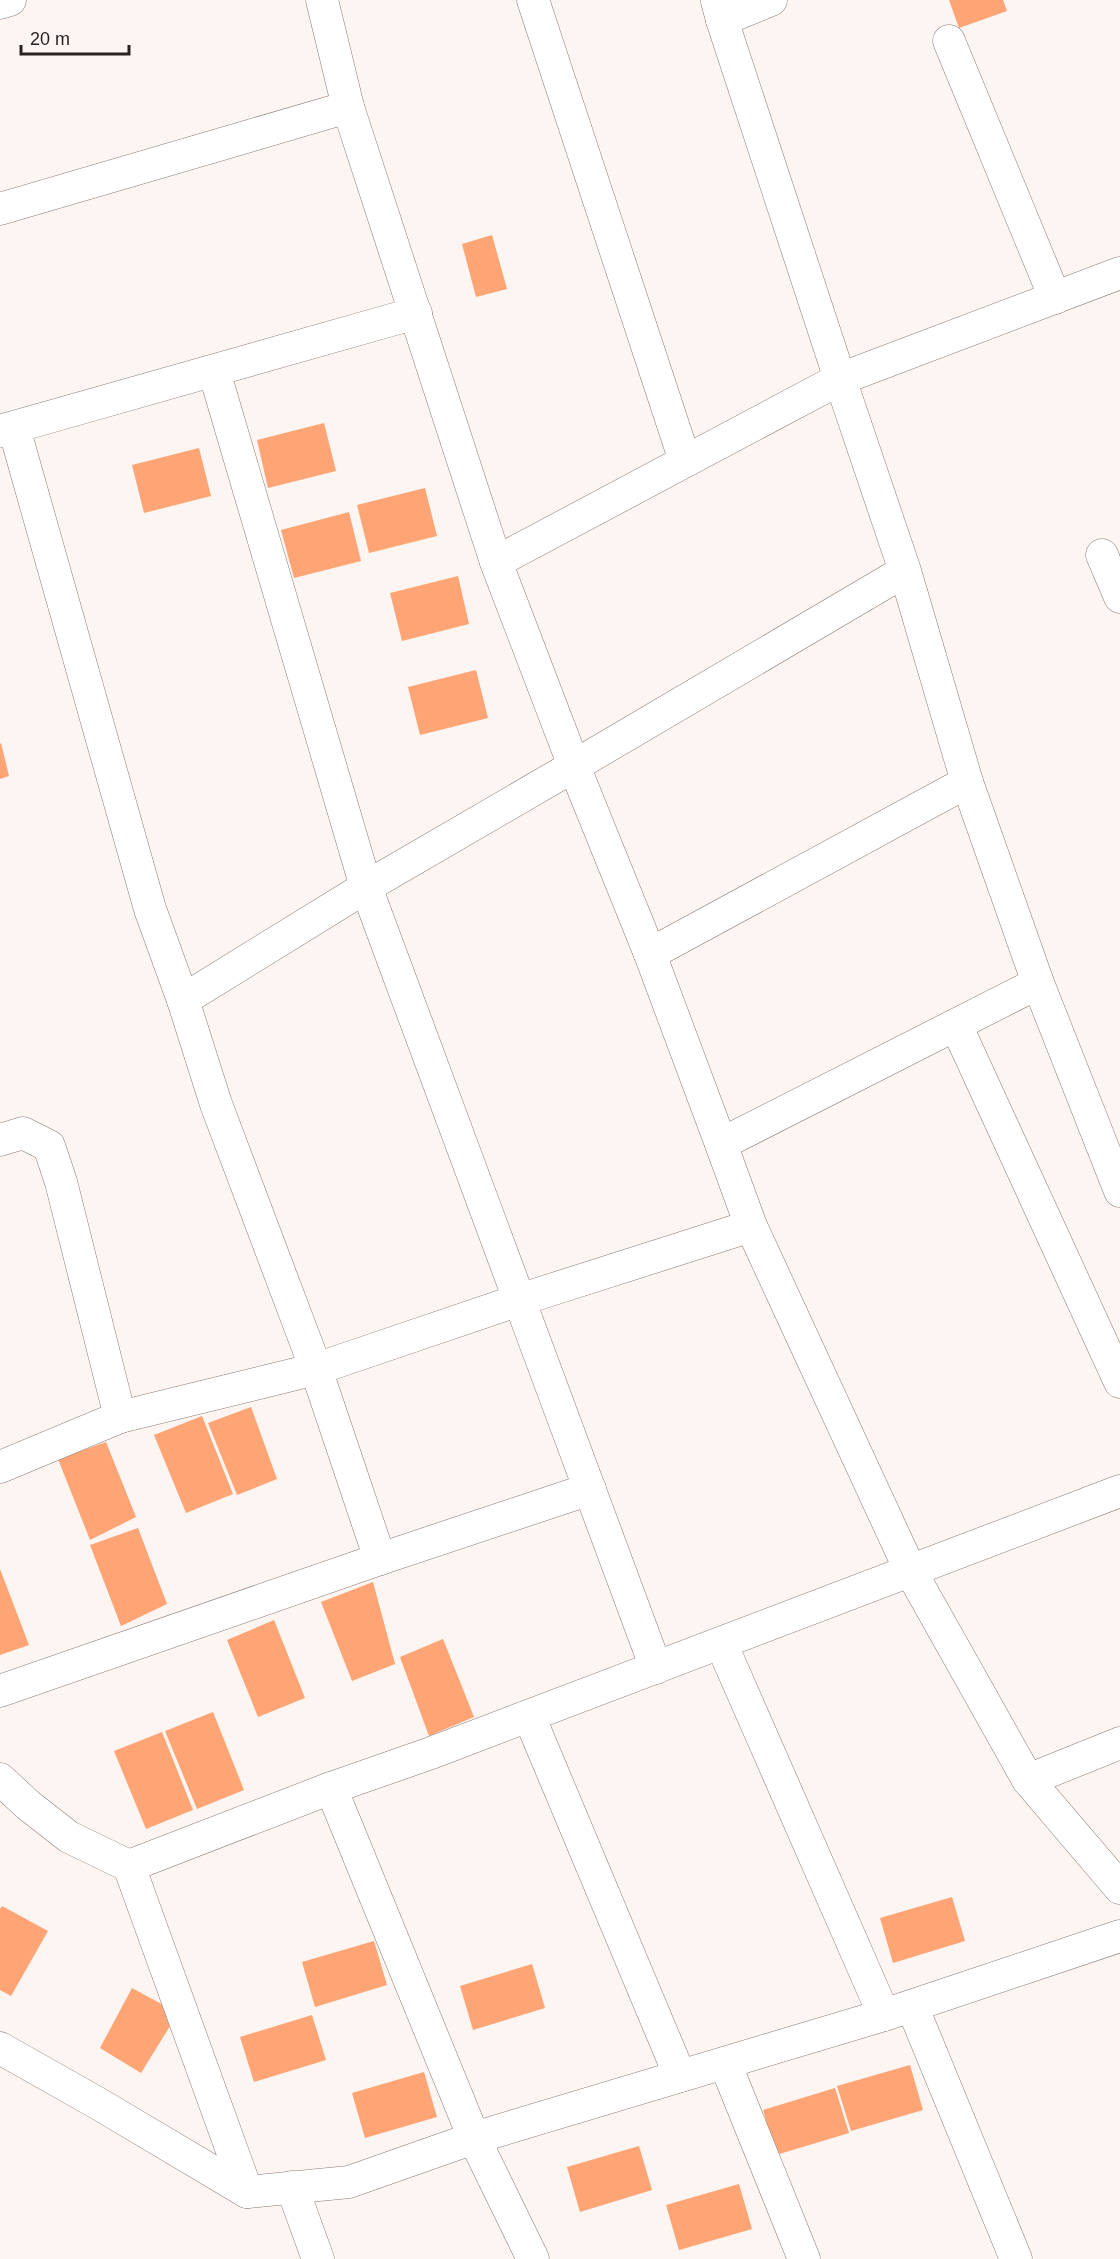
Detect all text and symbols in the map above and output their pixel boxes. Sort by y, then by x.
scale bar [21,18,129,56]
text: 20 m [30,29,70,49]

